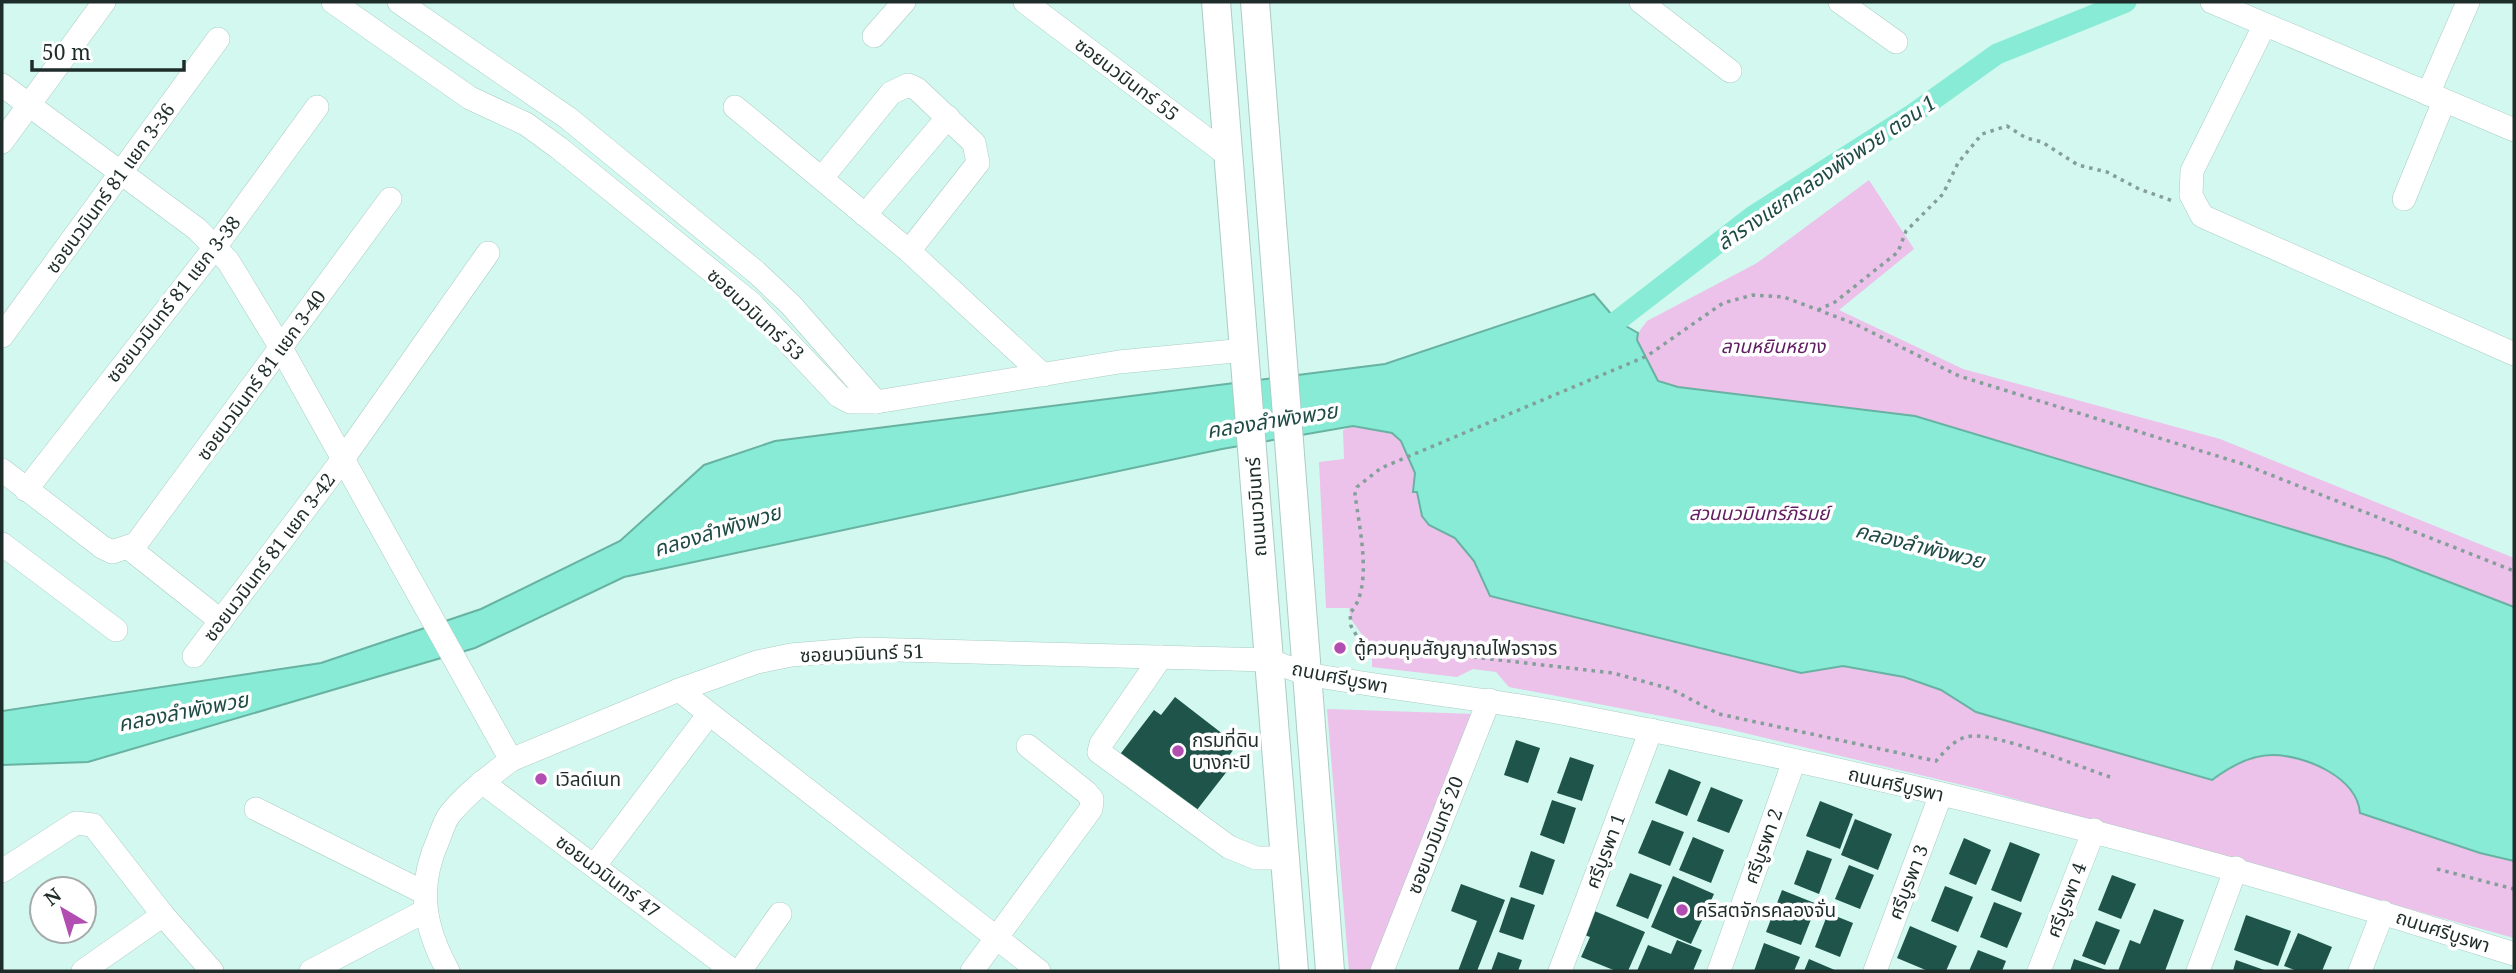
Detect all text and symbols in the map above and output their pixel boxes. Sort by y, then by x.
scale bar [32,28,184,72]
street label: ซอยนวมินทร์ 55 [1070,31,1184,127]
text: 50 m [42,38,91,66]
water label: ลำรางแยกคลองพังพวย ตอน 1 [1711,88,1941,256]
street label: ซอยนวมินทร์ 81 แยก 3-36 [39,98,181,278]
street label: ซอยนวมินทร์ 81 แยก 3-38 [100,210,246,388]
street label: ซอยนวมินทร์ 53 [702,262,810,366]
street label: ซอยนวมินทร์ 81 แยก 3-40 [190,285,332,465]
park label: ลานหยินหยาง [1721,333,1826,359]
water label: คลองลำพังพวย [1205,396,1341,444]
street label: ถนนนวมินทร์ [1239,455,1272,558]
street label: ซอยนวมินทร์ 81 แยก 3-42 [197,467,341,647]
water label: คลองลำพังพวย [650,497,786,563]
park label: สวนนวมินทร์ภิรมย์ [1689,500,1833,526]
water label: คลองลำพังพวย [1853,515,1989,575]
place label: ตู้ควบคุมสัญญาณไฟจราจร [1354,635,1557,661]
street label: ซอยนวมินทร์ 51 [800,638,924,668]
marker: ตู้ควบคุมสัญญาณไฟจราจร [1332,640,1348,656]
street label: ถนนศรีบูรพา [1290,655,1390,699]
water label: คลองลำพังพวย [116,684,252,737]
place label: กรมที่ดิน บางกะปิ [1192,727,1259,775]
marker: กรมที่ดิน บางกะปิ [1170,743,1186,759]
street label: ถนนศรีบูรพา [1846,760,1946,808]
place label: เวิลด์เนท [555,766,621,792]
marker: เวิลด์เนท [533,771,549,787]
street label: ซอยนวมินทร์ 20 [1401,772,1469,898]
street label: ศรีบูรพา 2 [1737,805,1789,887]
street label: ศรีบูรพา 1 [1579,810,1631,892]
street label: ซอยนวมินทร์ 47 [551,828,665,924]
street label: ศรีบูรพา 3 [1882,841,1934,923]
street label: ศรีบูรพา 4 [2040,858,2092,941]
north arrow [28,875,98,945]
text: N [39,882,66,911]
place label: คริสตจักรคลองจั่น [1696,897,1836,923]
marker: คริสตจักรคลองจั่น [1674,902,1690,918]
street label: ถนนศรีบูรพา [2393,904,2493,958]

